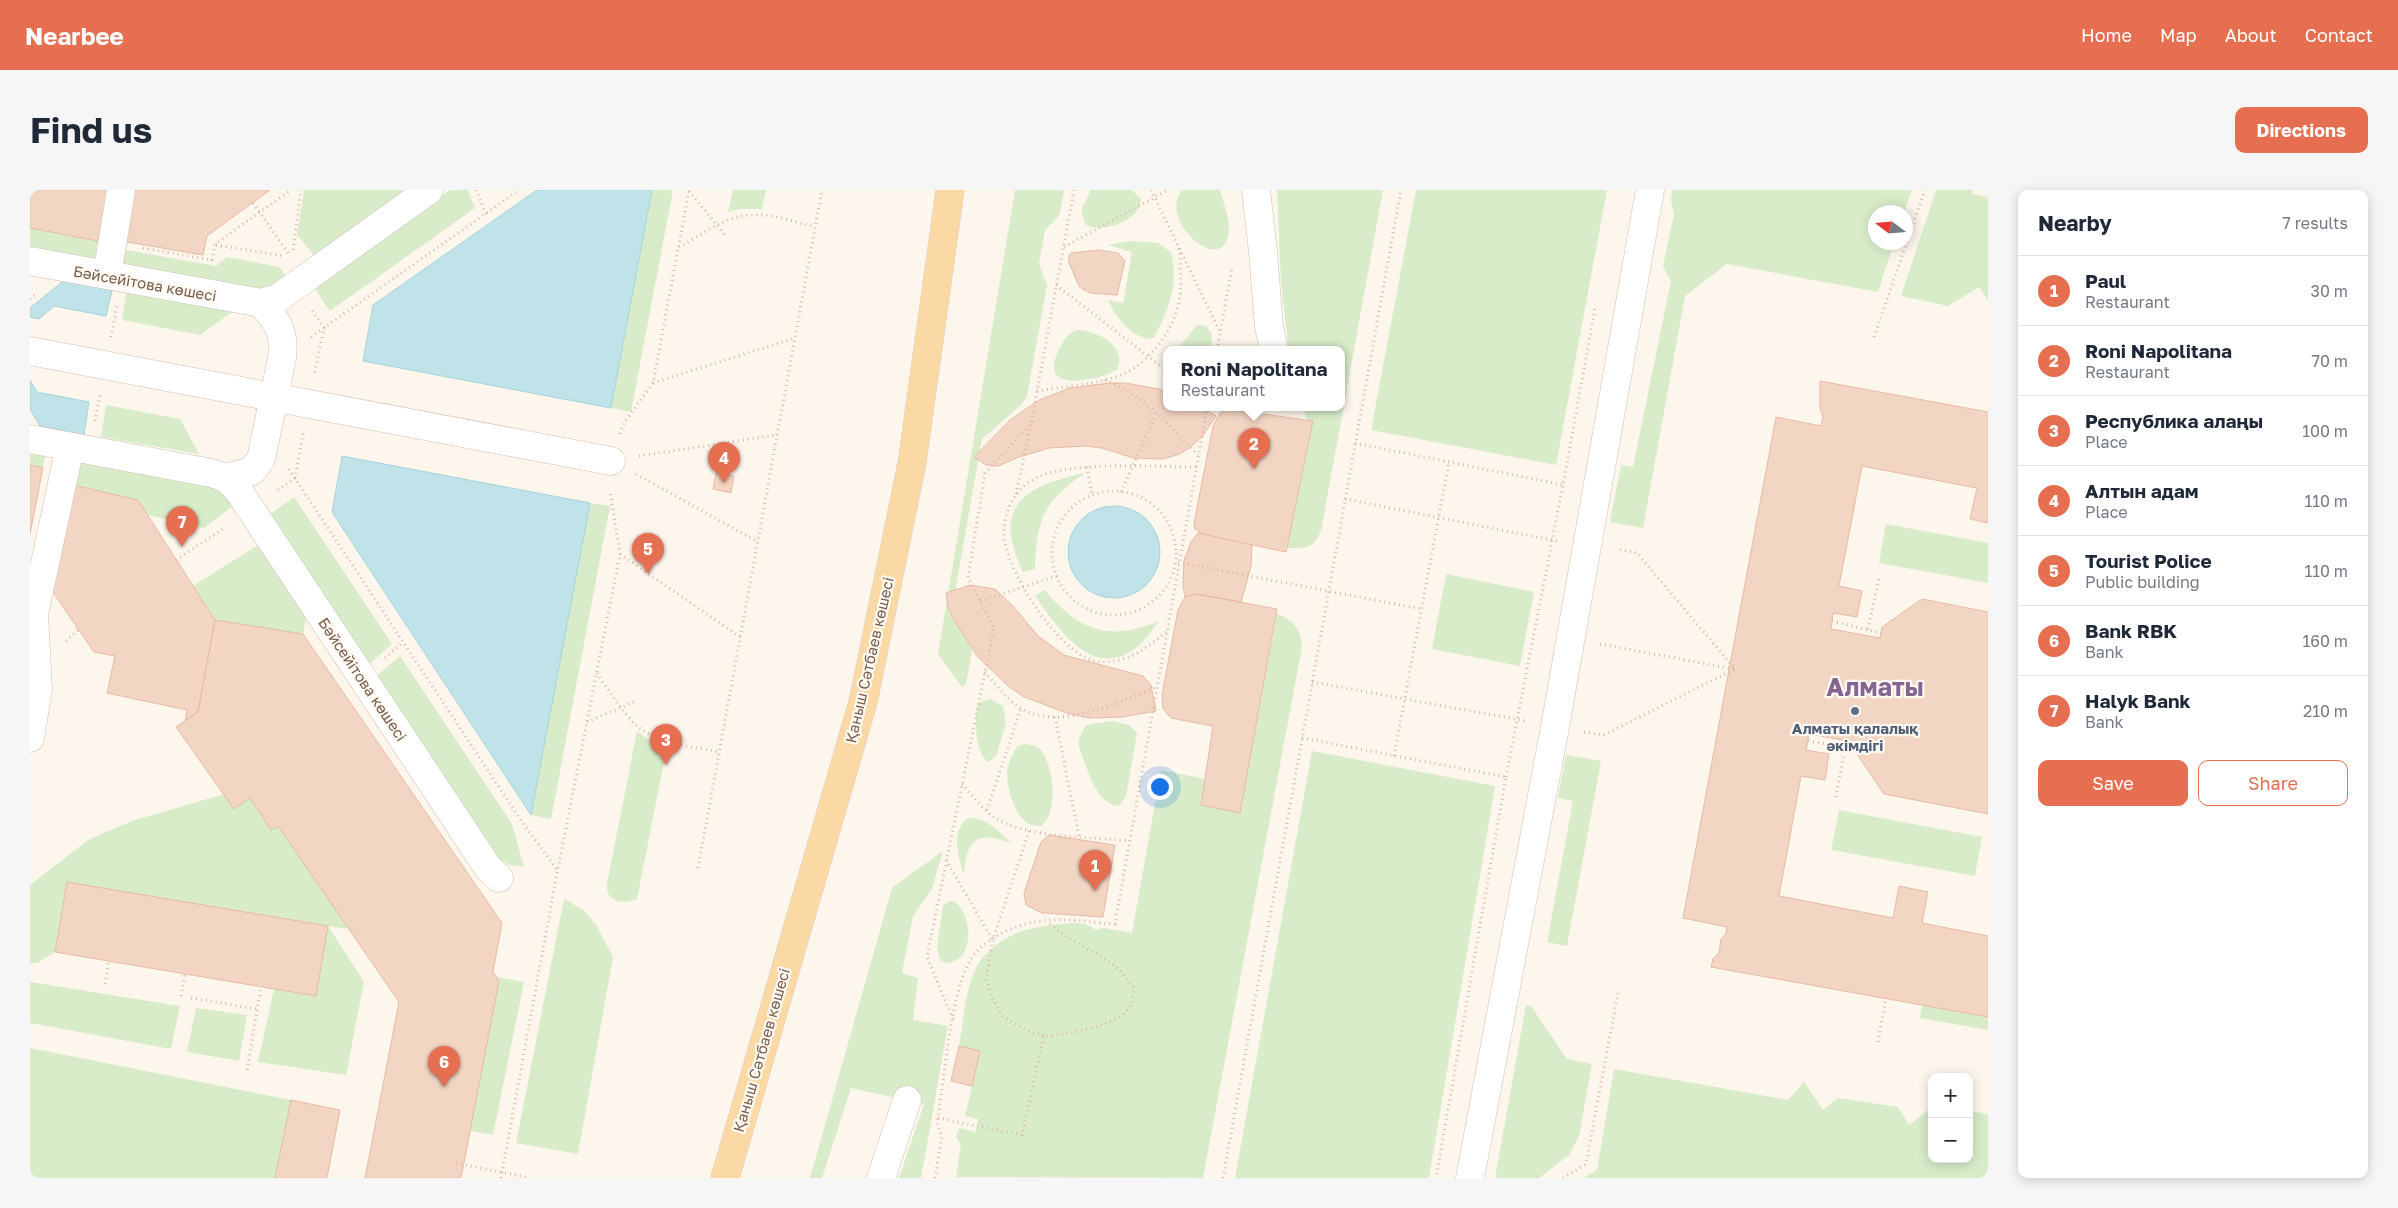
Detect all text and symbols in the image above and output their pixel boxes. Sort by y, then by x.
text: Nearbee [25,21,124,50]
text: Home [2081,24,2132,46]
text: Map [2160,24,2197,46]
text: About [2225,24,2277,46]
text: Contact [2305,24,2373,46]
button: Directions [2235,107,2368,153]
text: Find us [30,109,152,151]
north arrow [1868,205,1913,250]
text: Nearby [2038,210,2112,236]
text: 7 results [2282,213,2348,233]
street label: Бәйсейітова көшесі [72,262,218,304]
text: Paul [2085,269,2126,292]
text: 1 [2050,281,2058,301]
text: 30 m [2311,281,2348,301]
text: Restaurant [2085,292,2170,312]
text: Roni Napolitana [2085,339,2232,362]
popup [1163,346,1345,411]
text: 2 [2049,351,2059,371]
text: 70 m [2311,351,2348,371]
text: Roni Napolitana [1180,357,1328,380]
text: Restaurant [2085,362,2170,382]
text: Restaurant [1180,380,1265,400]
text: Республика алаңы [2085,409,2263,432]
text: 3 [2049,421,2059,441]
text: 100 m [2302,421,2348,441]
pin: 2 [1238,428,1270,469]
text: Place [2085,432,2128,452]
pin: 4 [708,442,740,483]
text: Алтын адам [2085,479,2199,502]
text: 4 [2049,491,2059,511]
text: 110 m [2304,491,2348,511]
text: Place [2085,502,2128,522]
pin: 7 [166,506,198,547]
pin: 5 [632,533,664,574]
text: Tourist Police [2085,549,2212,572]
text: 5 [2049,561,2059,581]
text: 110 m [2304,561,2348,581]
text: Public building [2085,572,2200,592]
street label: Қаныш Сәтбаев көшесі [841,575,897,745]
street label: Бәйсейітова көшесі [315,614,411,744]
text: Bank RBK [2085,619,2177,642]
text: 6 [2049,631,2059,651]
text: 160 m [2302,631,2348,651]
text: Bank [2085,642,2124,662]
district label: Алматы [1826,671,1924,702]
text: Halyk Bank [2085,689,2191,712]
text: 7 [2050,701,2058,721]
text: 210 m [2303,701,2348,721]
marker: Алматы қалалық әкімдігі [1849,705,1861,717]
text: Bank [2085,712,2124,732]
place label: Алматы қалалық әкімдігі [1792,719,1918,754]
pin: 3 [650,724,682,765]
button: Save [2038,760,2188,806]
button: Share [2198,760,2348,806]
your location [1147,774,1173,800]
pin: 1 [1079,850,1111,891]
street label: Қаныш Сәтбаев көшесі [729,966,793,1134]
pin: 6 [428,1046,460,1087]
map controls [1928,1073,1973,1163]
button: + [1928,1073,1973,1118]
button: − [1928,1118,1973,1163]

